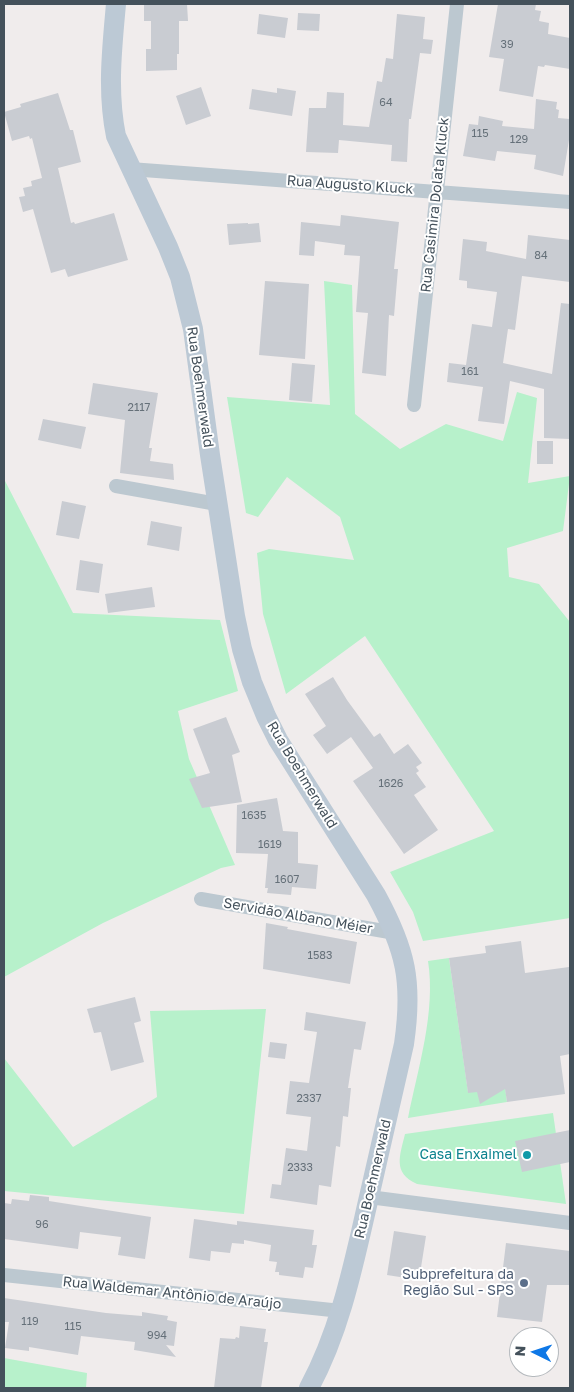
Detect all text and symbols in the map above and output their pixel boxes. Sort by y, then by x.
house number: 39 [500,38,514,52]
house number: 64 [379,96,393,110]
street label: Rua Casimira Dolata Kluck [417,117,453,293]
house number: 115 [471,127,489,141]
house number: 129 [510,133,528,147]
street label: Rua Augusto Kluck [286,172,414,198]
house number: 84 [534,249,548,263]
street label: Rua Boehmerwald [183,326,217,448]
house number: 161 [461,365,479,379]
house number: 2117 [128,401,150,415]
street label: Rua Boehmerwald [263,718,341,832]
house number: 1626 [378,777,404,791]
house number: 1635 [242,809,266,823]
house number: 1619 [258,838,282,852]
house number: 1607 [275,873,299,887]
street label: Servidão Albano Méier [222,895,374,937]
house number: 1583 [308,949,332,963]
house number: 2337 [296,1092,322,1106]
street label: Rua Boehmerwald [351,1118,395,1240]
place label: Casa Enxaimel [419,1147,517,1163]
marker: Casa Enxaimel [521,1149,533,1161]
house number: 2333 [287,1161,313,1175]
house number: 96 [35,1218,49,1232]
place label: Subprefeitura da Região Sul - SPS [402,1267,514,1300]
street label: Rua Waldemar Antônio de Araújo [62,1273,282,1313]
marker: Subprefeitura da Região Sul - SPS [518,1277,530,1289]
house number: 119 [21,1315,39,1329]
house number: 115 [64,1320,82,1334]
north arrow [509,1327,559,1377]
house number: 994 [147,1329,167,1343]
text: N [511,1345,528,1357]

